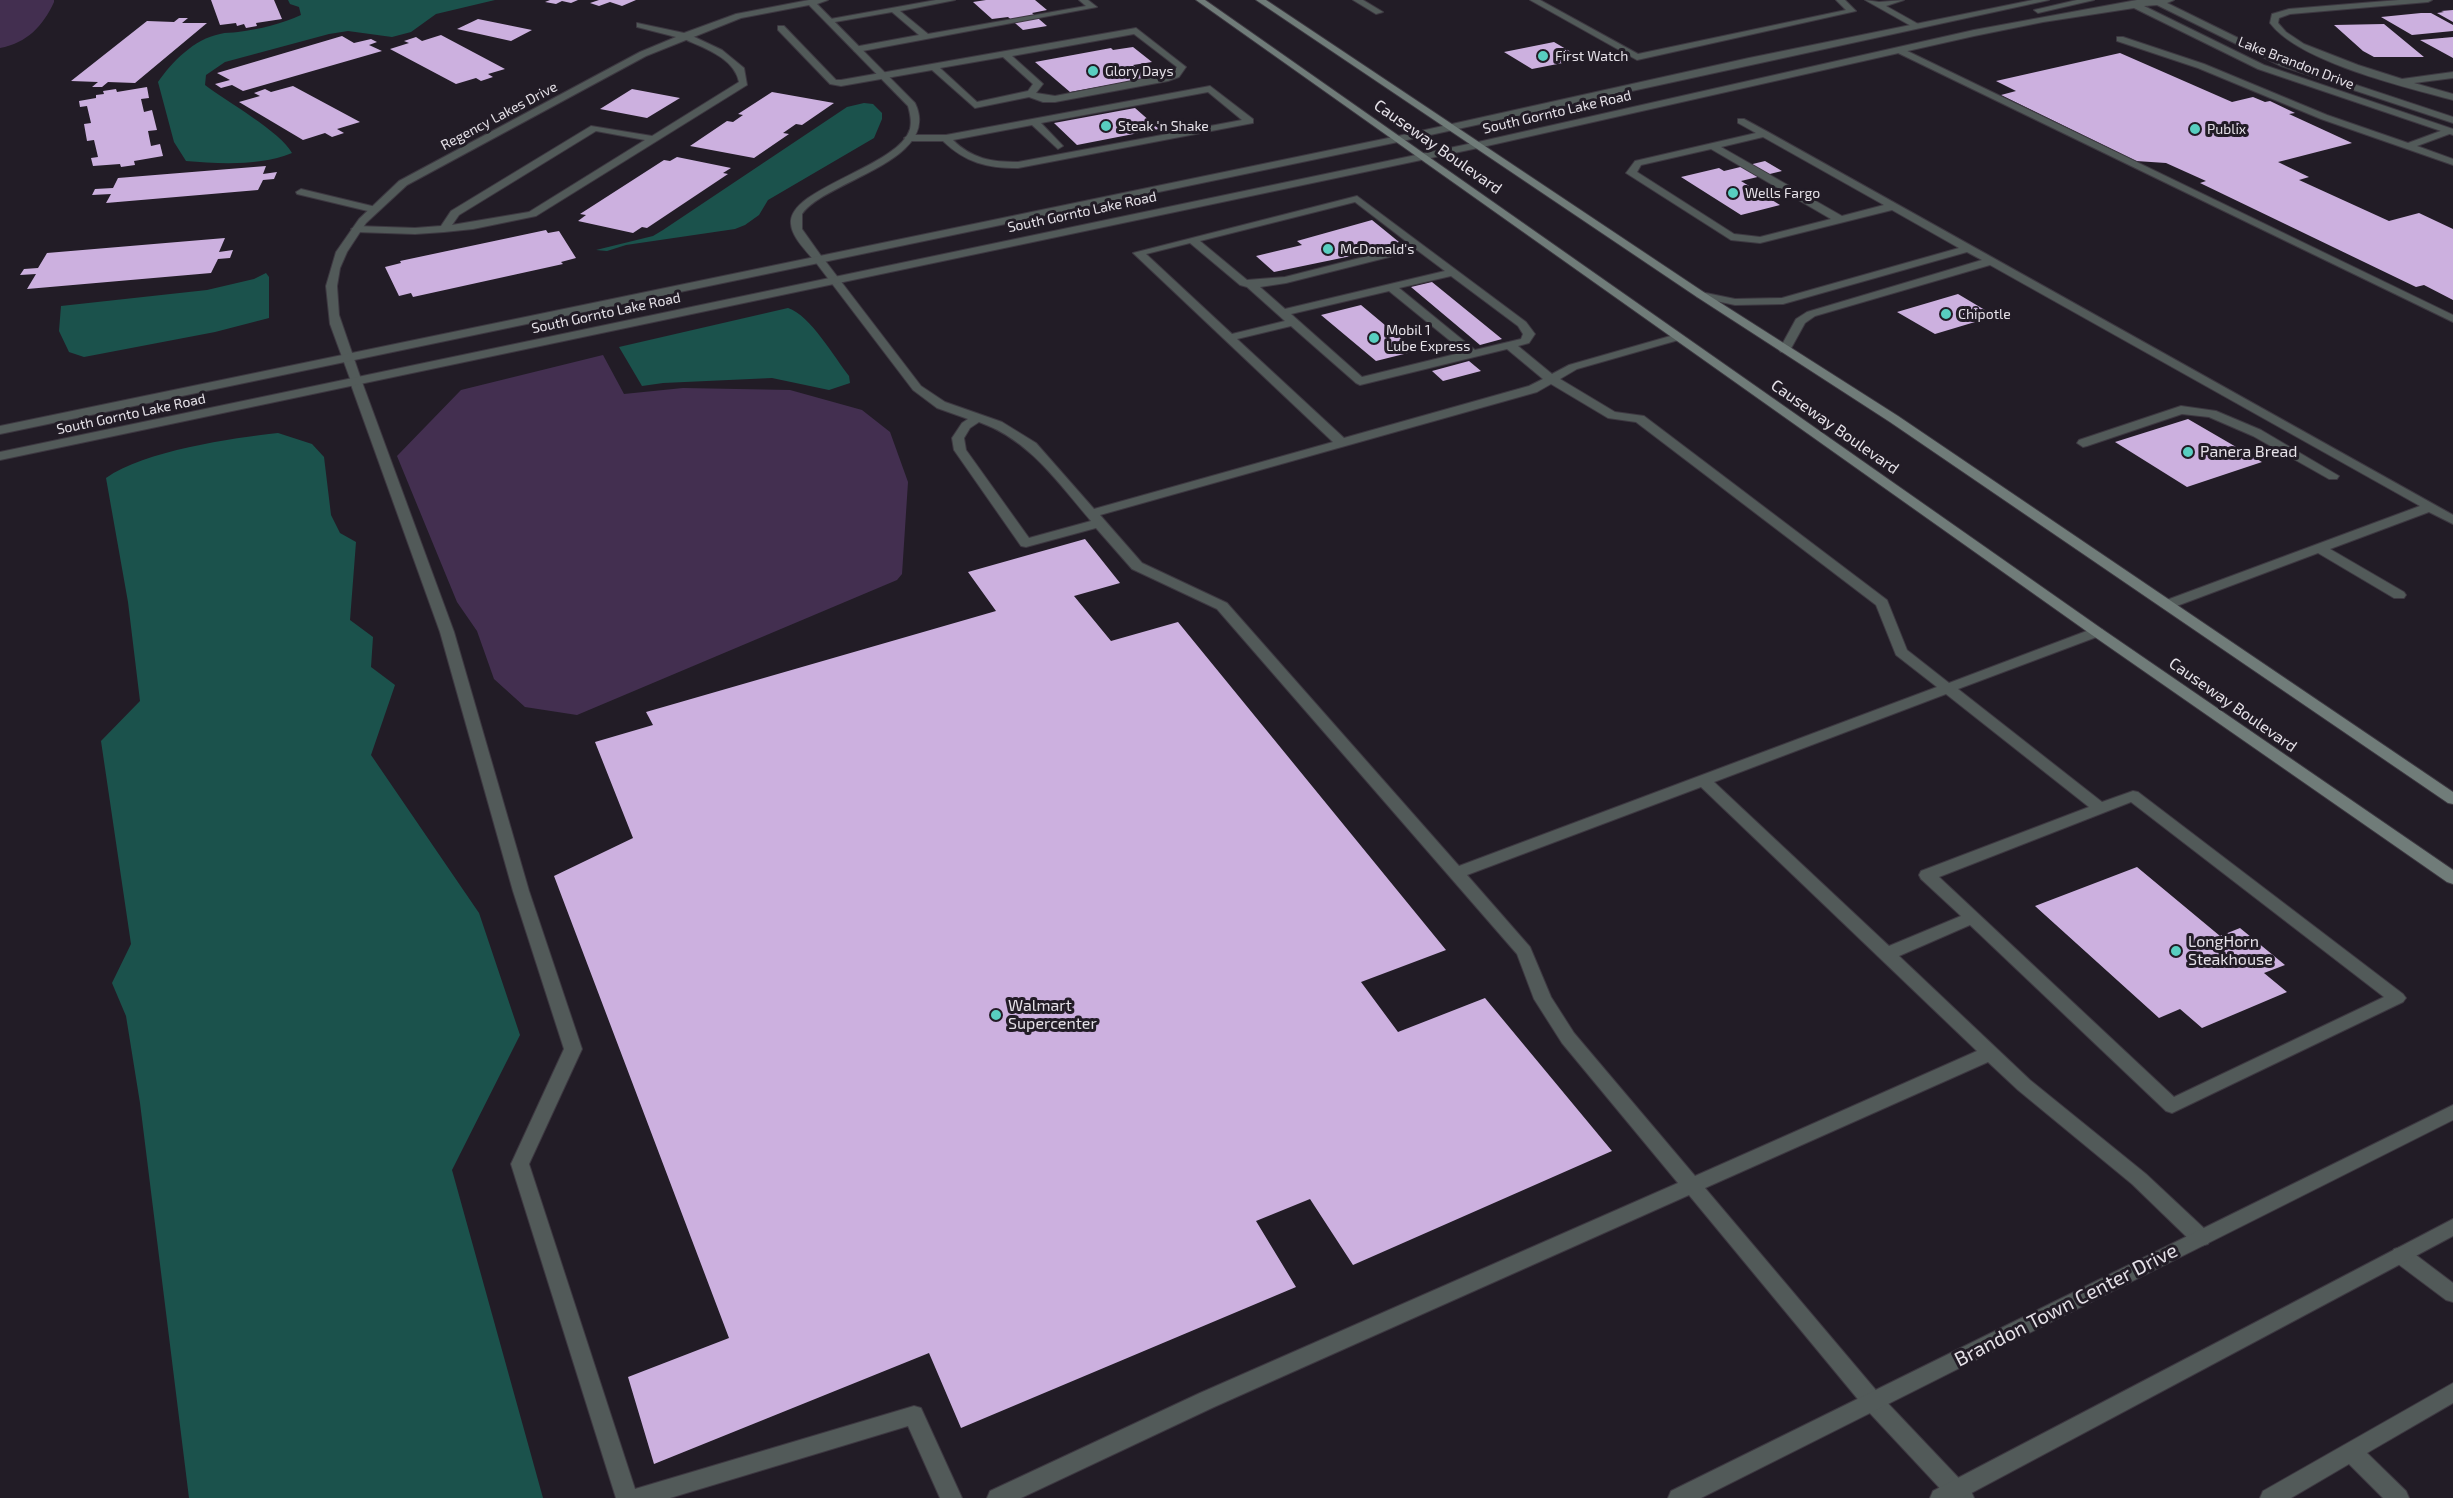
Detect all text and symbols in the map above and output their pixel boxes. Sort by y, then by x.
street label: Lake Brandon Drive [2236,33,2356,93]
place label: First Watch [1555,48,1628,64]
marker: First Watch [1536,49,1550,63]
place label: Glory Days [1105,63,1174,79]
marker: Glory Days [1086,64,1100,78]
street label: Regency Lakes Drive [438,78,560,154]
street label: South Gornto Lake Road [1481,87,1633,137]
street label: Causeway Boulevard [1370,96,1506,198]
place label: Steak 'n Shake [1118,118,1209,134]
marker: Steak 'n Shake [1099,119,1113,133]
place label: Publix [2207,121,2246,137]
marker: Publix [2188,122,2202,136]
place label: Wells Fargo [1745,185,1820,201]
marker: Wells Fargo [1726,186,1740,200]
street label: South Gornto Lake Road [1006,188,1158,236]
place label: McDonald's [1340,241,1414,257]
marker: McDonald's [1321,242,1335,256]
street label: South Gornto Lake Road [530,289,682,337]
place label: Chipotle [1958,306,2011,322]
marker: Chipotle [1939,307,1953,321]
place label: Mobil 1 Lube Express [1386,322,1470,354]
marker: Mobil 1 Lube Express [1367,331,1381,345]
street label: Causeway Boulevard [1767,376,1903,478]
street label: South Gornto Lake Road [55,390,207,438]
place label: Panera Bread [2200,442,2297,462]
marker: Panera Bread [2181,445,2195,459]
street label: Causeway Boulevard [2165,654,2301,756]
place label: LongHorn Steakhouse [2188,932,2273,970]
marker: LongHorn Steakhouse [2169,944,2183,958]
place label: Walmart Supercenter [1008,996,1097,1034]
marker: Walmart Supercenter [989,1008,1003,1022]
street label: Brandon Town Center Drive [1950,1238,2182,1372]

